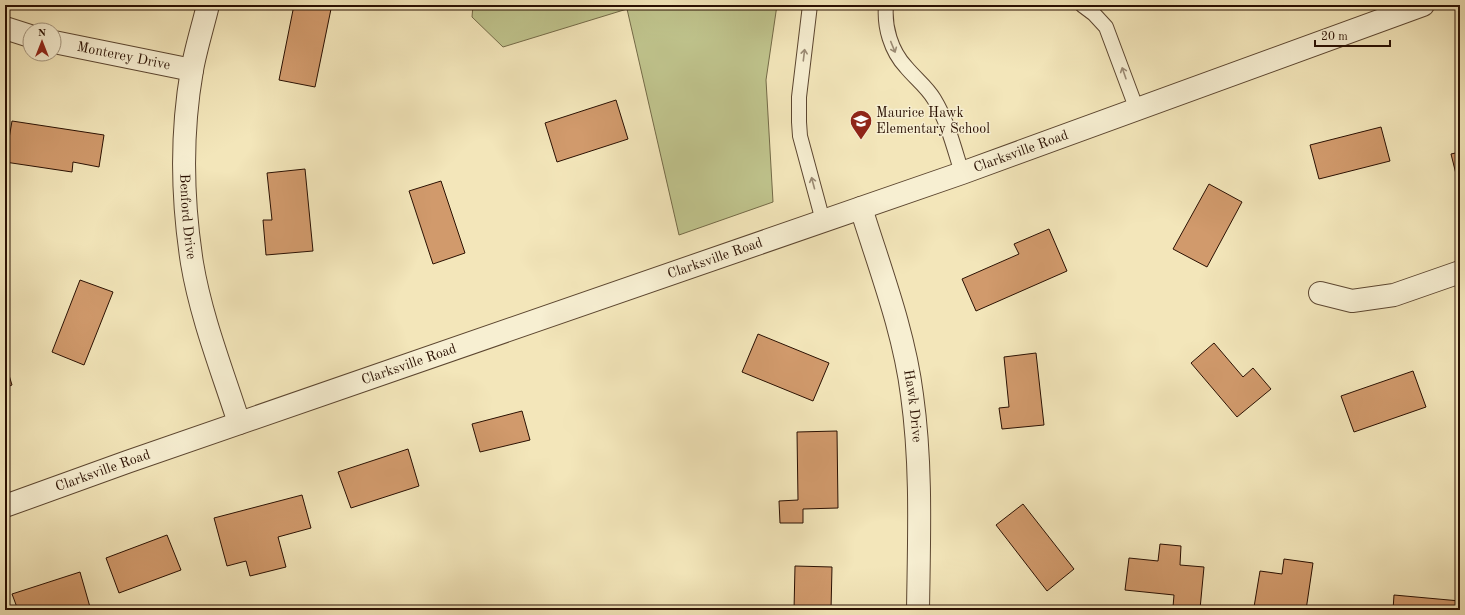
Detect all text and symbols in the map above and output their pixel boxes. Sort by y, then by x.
north arrow [22,22,62,62]
scale bar [1315,22,1390,48]
text: N [38,28,47,39]
text: 20 m [1321,31,1348,43]
street label: Monterey Drive [76,40,171,72]
one-way arrow [890,40,898,52]
one-way arrow [800,49,808,62]
one-way arrow [1120,66,1127,79]
place label: Maurice Hawk Elementary School [876,106,990,136]
school or university icon: Maurice Hawk Elementary School [848,108,874,141]
street label: Clarksville Road [972,128,1070,175]
street label: Benford Drive [177,173,198,260]
one-way arrow [809,177,817,190]
street label: Clarksville Road [666,236,764,281]
street label: Clarksville Road [360,342,458,387]
street label: Hawk Drive [901,368,924,443]
street label: Clarksville Road [54,448,152,494]

